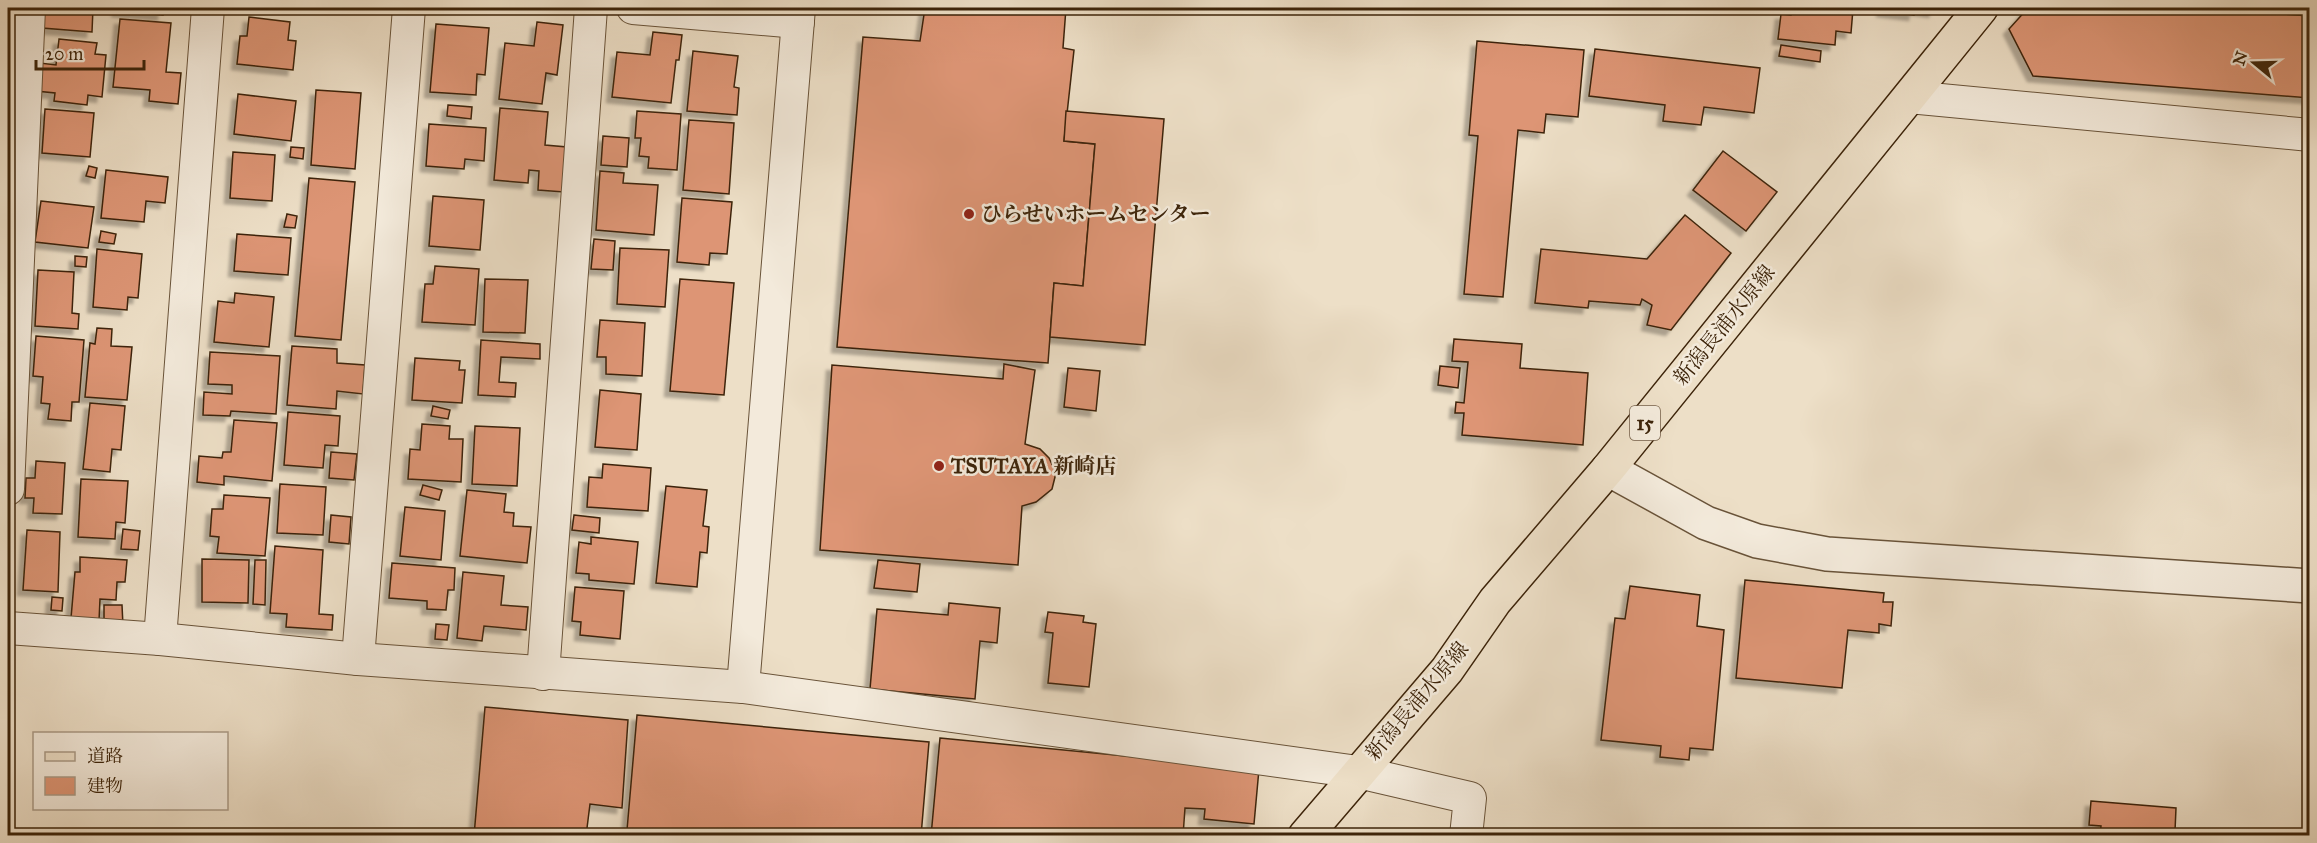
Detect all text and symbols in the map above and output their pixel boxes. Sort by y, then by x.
scale bar [36,33,144,71]
north arrow [2224,33,2284,93]
text: 20 m [45,43,83,65]
text: N [2229,48,2252,68]
place label: ひらせいホームセンター [981,201,1211,227]
marker: ひらせいホームセンター [962,207,976,221]
street label: 新潟長浦水原線 [1668,260,1780,390]
road number: 15 [1630,406,1660,440]
place label: TSUTAYA 新崎店 [950,453,1116,479]
marker: TSUTAYA 新崎店 [932,459,946,473]
street label: 新潟長浦水原線 [1360,636,1474,766]
legend [33,732,228,810]
text: 道路 [87,745,123,767]
text: 建物 [87,775,123,797]

